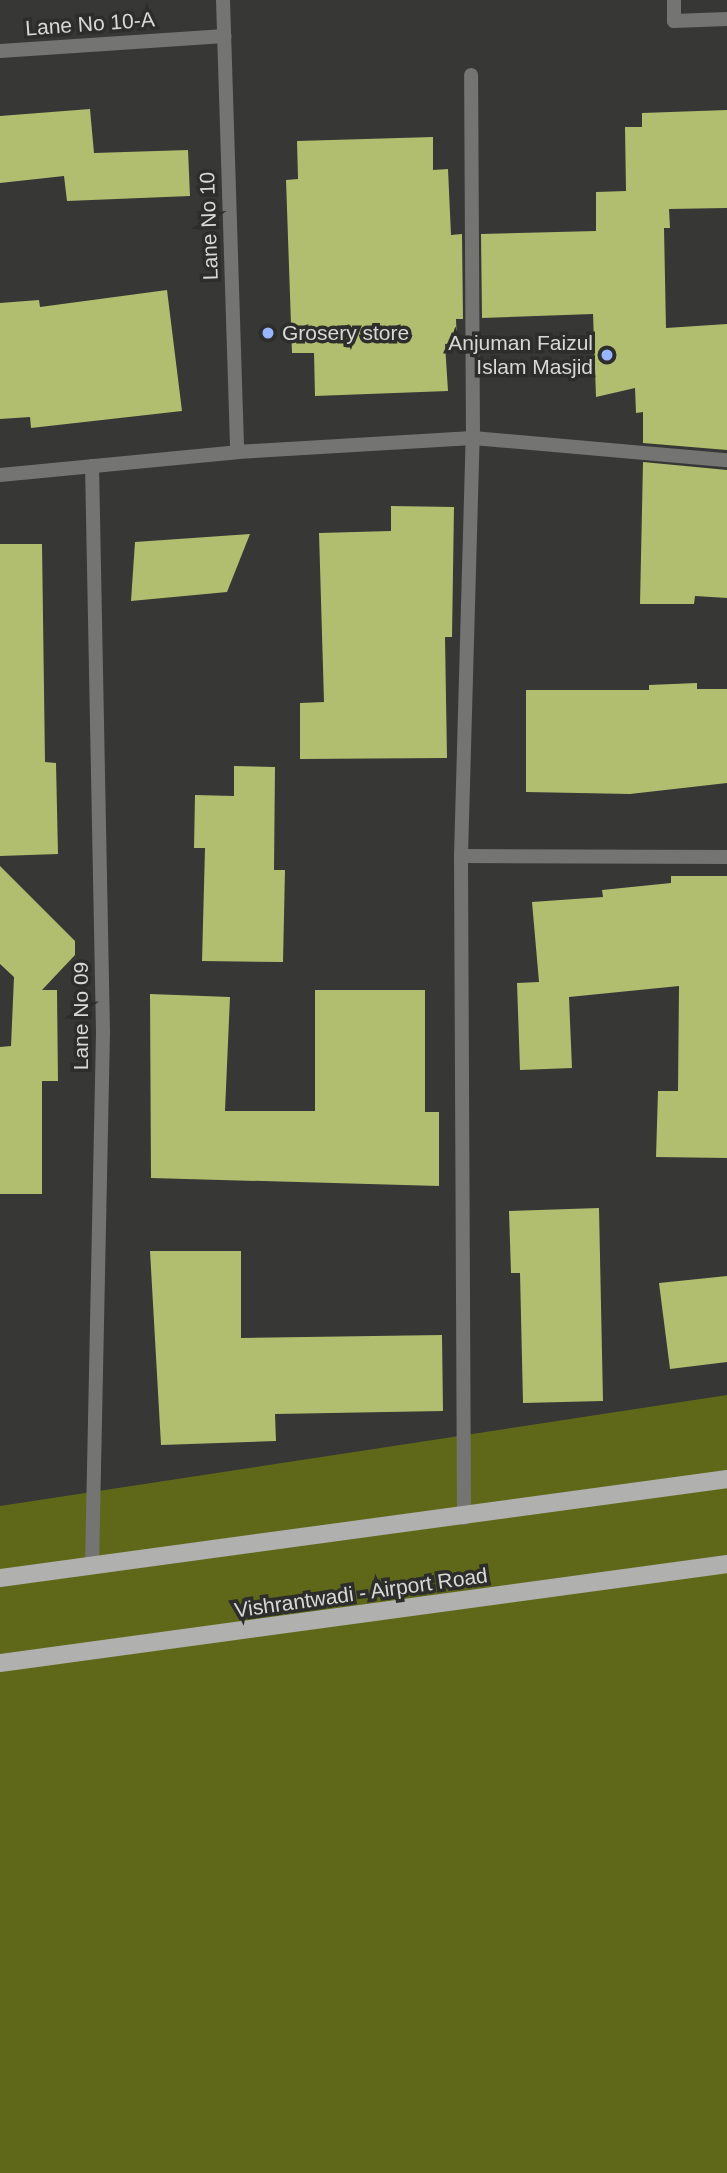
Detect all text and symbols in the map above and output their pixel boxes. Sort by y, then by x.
street label: Lane No 10-A [24,7,156,41]
street label: Lane No 10 [195,171,223,281]
place label: Grosery store [282,320,409,346]
marker: Grosery store [260,325,276,341]
place label: Anjuman Faizul Islam Masjid [448,330,593,380]
marker: Anjuman Faizul Islam Masjid [599,347,615,363]
street label: Lane No 09 [68,962,94,1070]
street label: Vishrantwadi - Airport Road [232,1563,490,1623]

